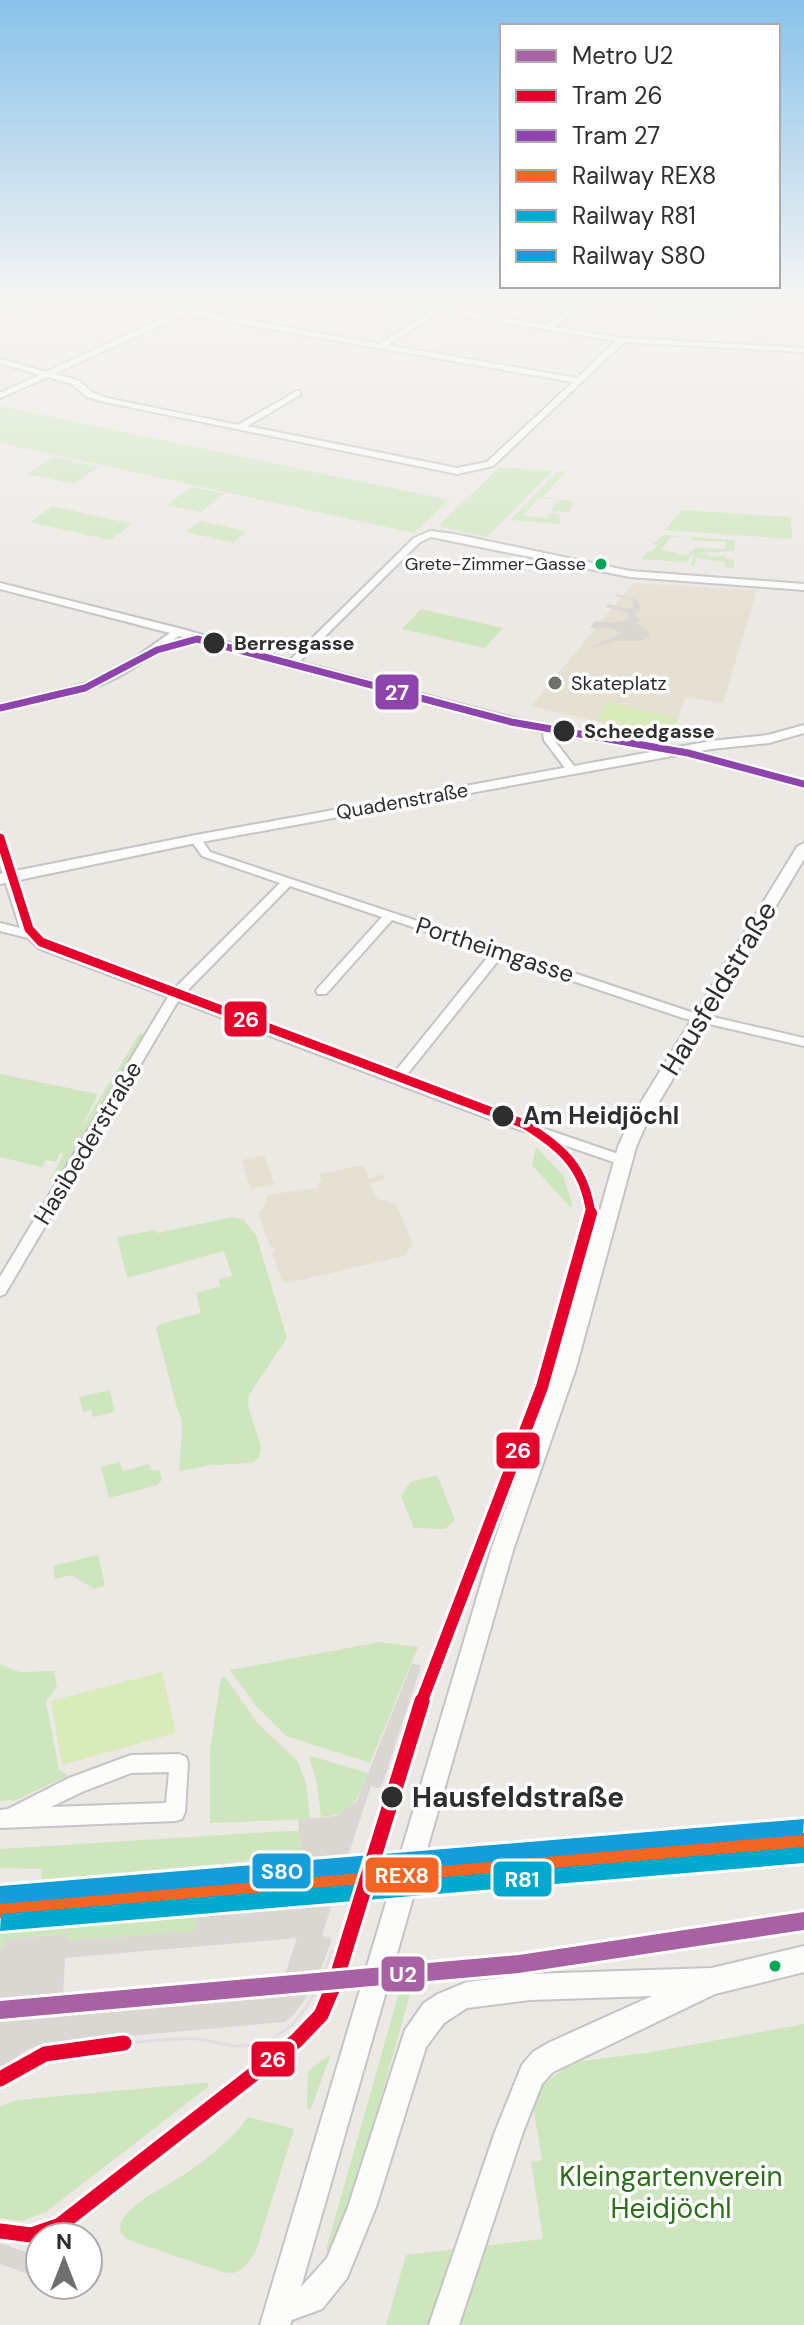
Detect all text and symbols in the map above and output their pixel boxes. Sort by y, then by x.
legend [500,24,780,288]
text: Metro U2 [572,40,673,71]
text: Tram 26 [572,80,663,111]
text: Tram 27 [572,120,660,151]
text: Railway REX8 [572,160,716,191]
text: Railway R81 [572,200,696,231]
text: Railway S80 [572,240,705,271]
place label: Grete-Zimmer-Gasse [405,552,586,576]
marker: Grete-Zimmer-Gasse [593,556,609,572]
marker: Berresgasse [201,630,227,656]
place label: Berresgasse [234,630,355,656]
place label: Skateplatz [571,670,667,696]
line badge: 27 [374,673,420,711]
marker: Skateplatz [546,674,564,692]
text: 27 [385,678,409,707]
marker: Scheedgasse [551,718,577,744]
place label: Scheedgasse [584,718,715,744]
street label: Quadenstraße [334,777,470,825]
street label: Hausfeldstraße [652,894,785,1082]
street label: Portheimgasse [412,909,578,990]
line badge: 26 [223,1000,268,1038]
text: 26 [233,1005,259,1034]
street label: Hasibederstraße [27,1055,149,1230]
place label: Am Heidjöchl [523,1100,679,1131]
marker: Am Heidjöchl [490,1103,516,1129]
line badge: 26 [495,1431,541,1470]
text: 26 [505,1436,531,1465]
place label: Hausfeldstraße [412,1779,624,1816]
marker: Hausfeldstraße [379,1784,405,1810]
line badge: S80 [251,1852,312,1890]
line badge: REX8 [364,1856,440,1894]
text: S80 [261,1857,303,1886]
line badge: R81 [492,1860,553,1898]
text: REX8 [375,1861,429,1890]
text: R81 [504,1865,540,1894]
line badge: U2 [380,1955,426,1993]
unlabelled marker [767,1958,783,1974]
text: U2 [389,1960,417,1989]
line badge: 26 [250,2040,296,2078]
text: 26 [260,2045,286,2074]
park label: Kleingartenverein Heidjöchl [559,2158,783,2227]
north arrow [24,2221,104,2301]
text: N [56,2227,72,2256]

